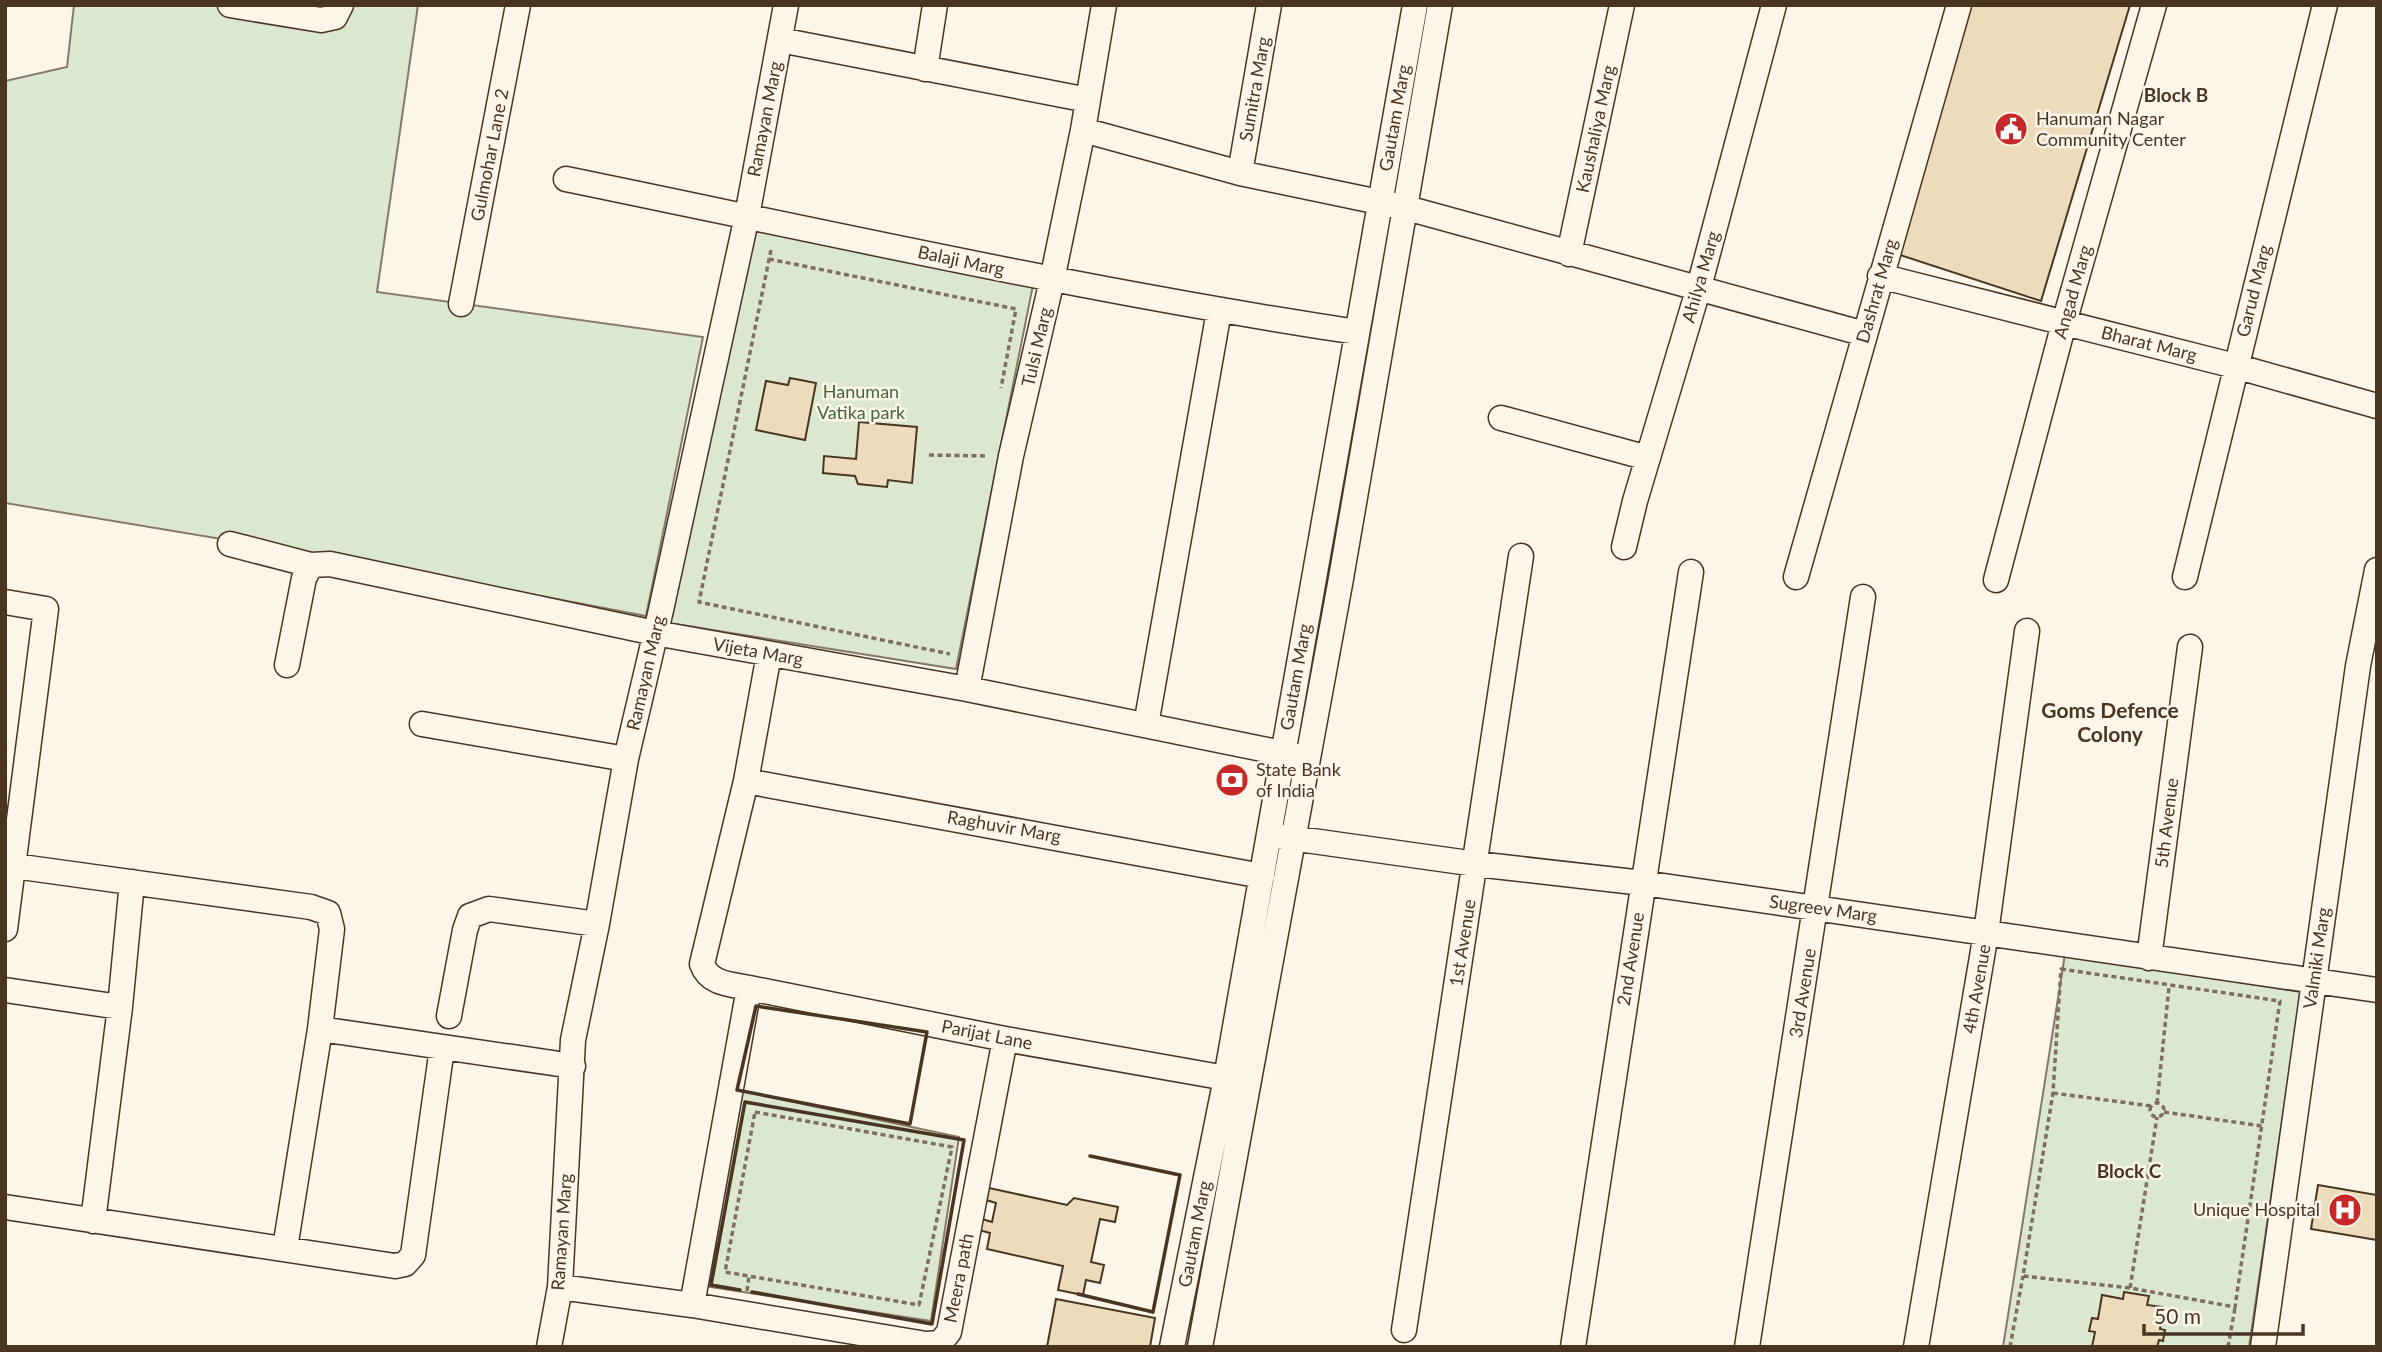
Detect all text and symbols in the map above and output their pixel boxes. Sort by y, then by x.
street label: Sumitra Marg [1234,35,1274,143]
street label: Ramayan Marg [742,59,786,179]
street label: Gautam Marg [1374,63,1414,173]
street label: Kaushaliya Marg [1571,63,1619,195]
district label: Block B [2144,83,2208,106]
street label: Gulmohar Lane 2 [465,87,513,223]
place label: Hanuman Nagar Community Center [2036,107,2186,150]
public building icon: Hanuman Nagar Community Center [1992,110,2030,148]
street label: Ahilya Marg [1676,228,1724,325]
street label: Dashrat Marg [1851,236,1901,345]
street label: Balaji Marg [916,240,1007,280]
street label: Angad Marg [2048,242,2096,341]
street label: Garud Marg [2231,242,2275,339]
street label: Tulsi Marg [1016,305,1056,389]
street label: Bharat Marg [2099,321,2199,366]
park label: Hanuman Vatika park [817,380,906,423]
street label: Ramayan Marg [621,613,669,732]
street label: Gautam Marg [1275,622,1315,732]
street label: Vijeta Marg [711,632,805,670]
district label: Goms Defence Colony [2041,697,2179,746]
place label: State Bank of India [1256,758,1342,801]
bank icon: State Bank of India [1213,761,1251,799]
street label: 5th Avenue [2150,777,2182,869]
street label: Raghuvir Marg [946,805,1063,847]
street label: Sugreev Marg [1768,890,1878,926]
street label: 1st Avenue [1444,898,1480,988]
street label: Valmiki Marg [2298,906,2334,1010]
street label: 2nd Avenue [1612,911,1648,1007]
street label: 4th Avenue [1957,942,1995,1035]
street label: 3rd Avenue [1784,947,1820,1039]
street label: Parijat Lane [940,1014,1035,1054]
district label: Block C [2097,1159,2162,1182]
street label: Ramayan Marg [546,1173,576,1291]
street label: Gautam Marg [1173,1179,1215,1289]
hospital icon: Unique Hospital [2326,1191,2364,1229]
place label: Unique Hospital [2193,1198,2320,1220]
street label: Meera path [939,1231,977,1324]
scale bar [2144,1292,2303,1336]
text: 50 m [2154,1303,2201,1328]

